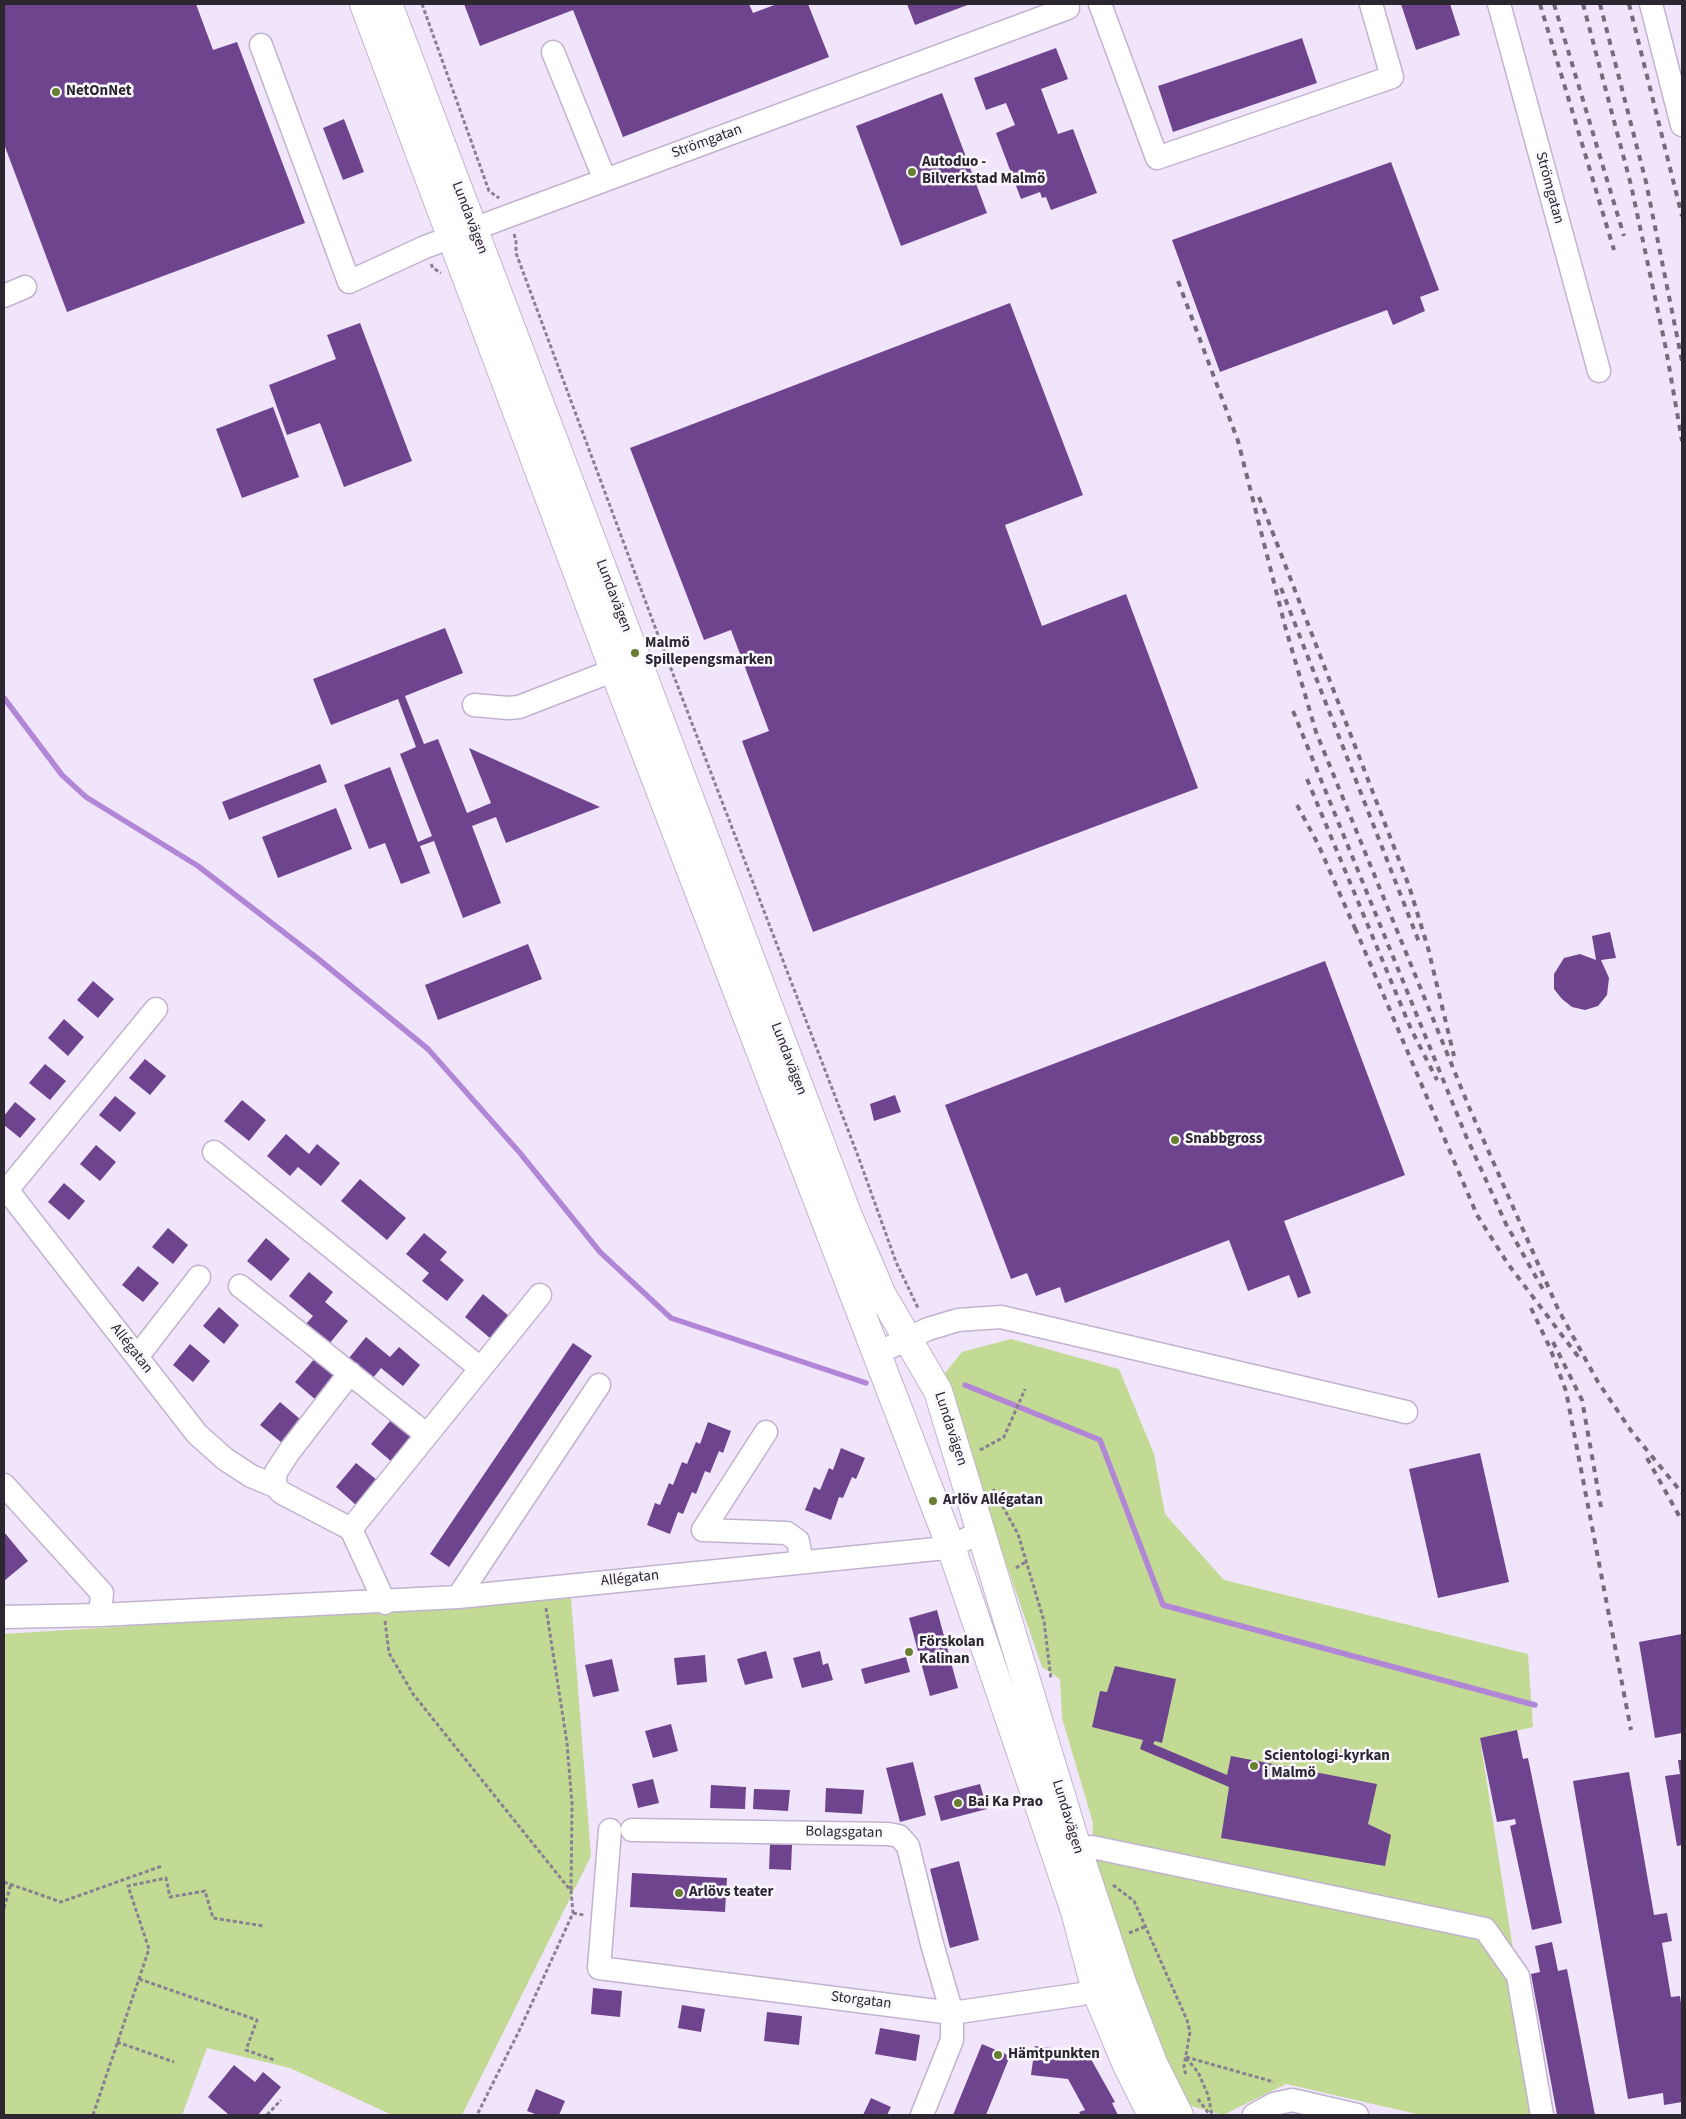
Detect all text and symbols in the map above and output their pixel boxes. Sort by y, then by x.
place label: NetOnNet [66,83,132,101]
marker: NetOnNet [50,86,62,98]
street label: Strömgatan [669,121,745,163]
street label: Strömgatan [1531,150,1567,226]
place label: Autoduo - Bilverkstad Malmö [922,154,1045,189]
marker: Autoduo - Bilverkstad Malmö [906,166,918,178]
street label: Lundavägen [447,179,491,257]
street label: Lundavägen [591,557,635,635]
place label: Malmö Spillepengsmarken [645,635,773,670]
marker: Malmö Spillepengsmarken [629,647,641,659]
street label: Lundavägen [766,1020,810,1098]
place label: Snabbgross [1185,1131,1262,1149]
marker: Snabbgross [1169,1134,1181,1146]
street label: Allégatan [106,1320,156,1378]
street label: Lundavägen [930,1390,970,1468]
place label: Arlöv Allégatan [943,1492,1043,1510]
marker: Arlöv Allégatan [927,1495,939,1507]
street label: Allégatan [600,1567,660,1591]
place label: Förskolan Kalinan [919,1634,984,1669]
marker: Förskolan Kalinan [903,1646,915,1658]
place label: Scientologi-kyrkan i Malmö [1264,1748,1390,1783]
marker: Scientologi-kyrkan i Malmö [1248,1760,1260,1772]
street label: Lundavägen [1047,1778,1087,1856]
place label: Bai Ka Prao [968,1794,1043,1812]
marker: Bai Ka Prao [952,1797,964,1809]
street label: Bolagsgatan [805,1823,883,1843]
place label: Arlövs teater [689,1884,773,1902]
marker: Arlövs teater [673,1887,685,1899]
street label: Storgatan [830,1988,892,2014]
place label: Hämtpunkten [1008,2046,1100,2064]
marker: Hämtpunkten [992,2049,1004,2061]

